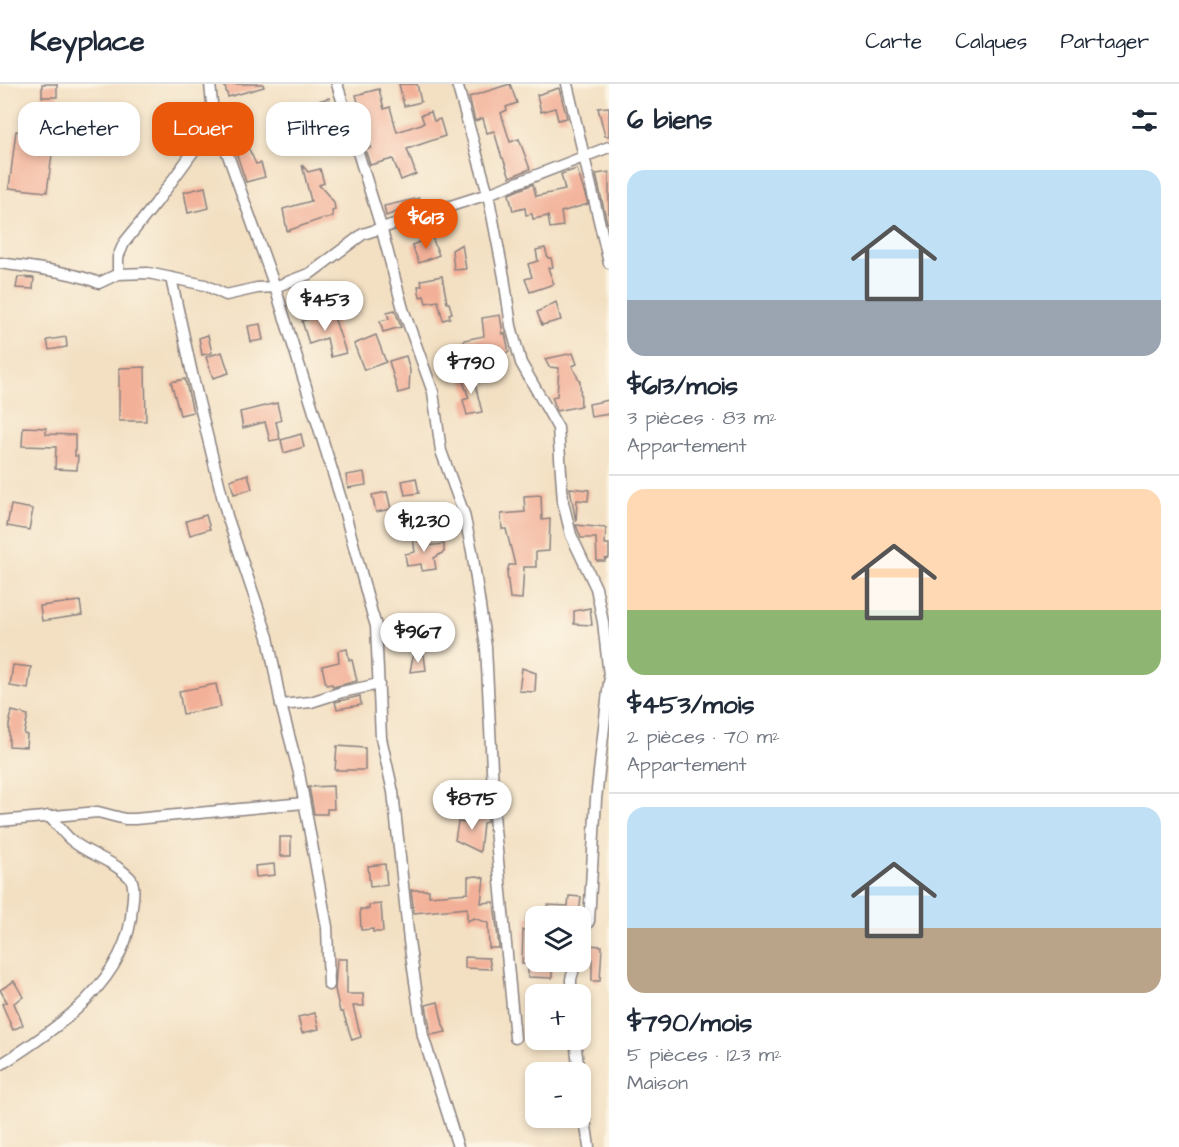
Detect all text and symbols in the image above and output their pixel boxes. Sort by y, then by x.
text: Keyplace [30,22,145,61]
text: Carte [865,27,922,56]
text: Calques [955,27,1027,56]
text: Partager [1060,27,1149,56]
chip: Acheter [18,102,140,156]
chip: Louer [152,102,254,156]
chip: Filtres [266,102,371,156]
text: 6 biens [627,102,712,138]
icon: filters [1128,104,1161,137]
pin: $613 [390,199,462,250]
text: $613 [408,204,444,232]
icon: home [840,209,948,317]
pin: $453 [289,281,361,332]
text: $453 [300,286,350,314]
pin: $790 [435,344,507,395]
text: $790 [447,349,495,377]
text: $613/mois [627,368,738,404]
text: 3 pièces · 83 m² [627,404,777,432]
text: Appartement [627,432,747,460]
pin: $1,230 [375,502,473,553]
text: $1,230 [398,507,450,535]
icon: home [840,528,948,636]
pin: $967 [382,613,454,664]
text: $967 [394,618,442,646]
text: $453/mois [627,687,755,723]
text: 2 pièces · 70 m² [627,723,780,751]
text: Appartement [627,751,747,779]
pin: $875 [436,780,508,831]
text: $875 [447,785,497,813]
icon: home [840,846,948,954]
map controls [525,906,591,1128]
button: layers [525,906,591,972]
button: + [525,984,591,1050]
text: $790/mois [627,1005,752,1041]
text: 5 pièces · 123 m² [627,1041,782,1069]
button: − [525,1062,591,1128]
text: Maison [627,1069,688,1097]

